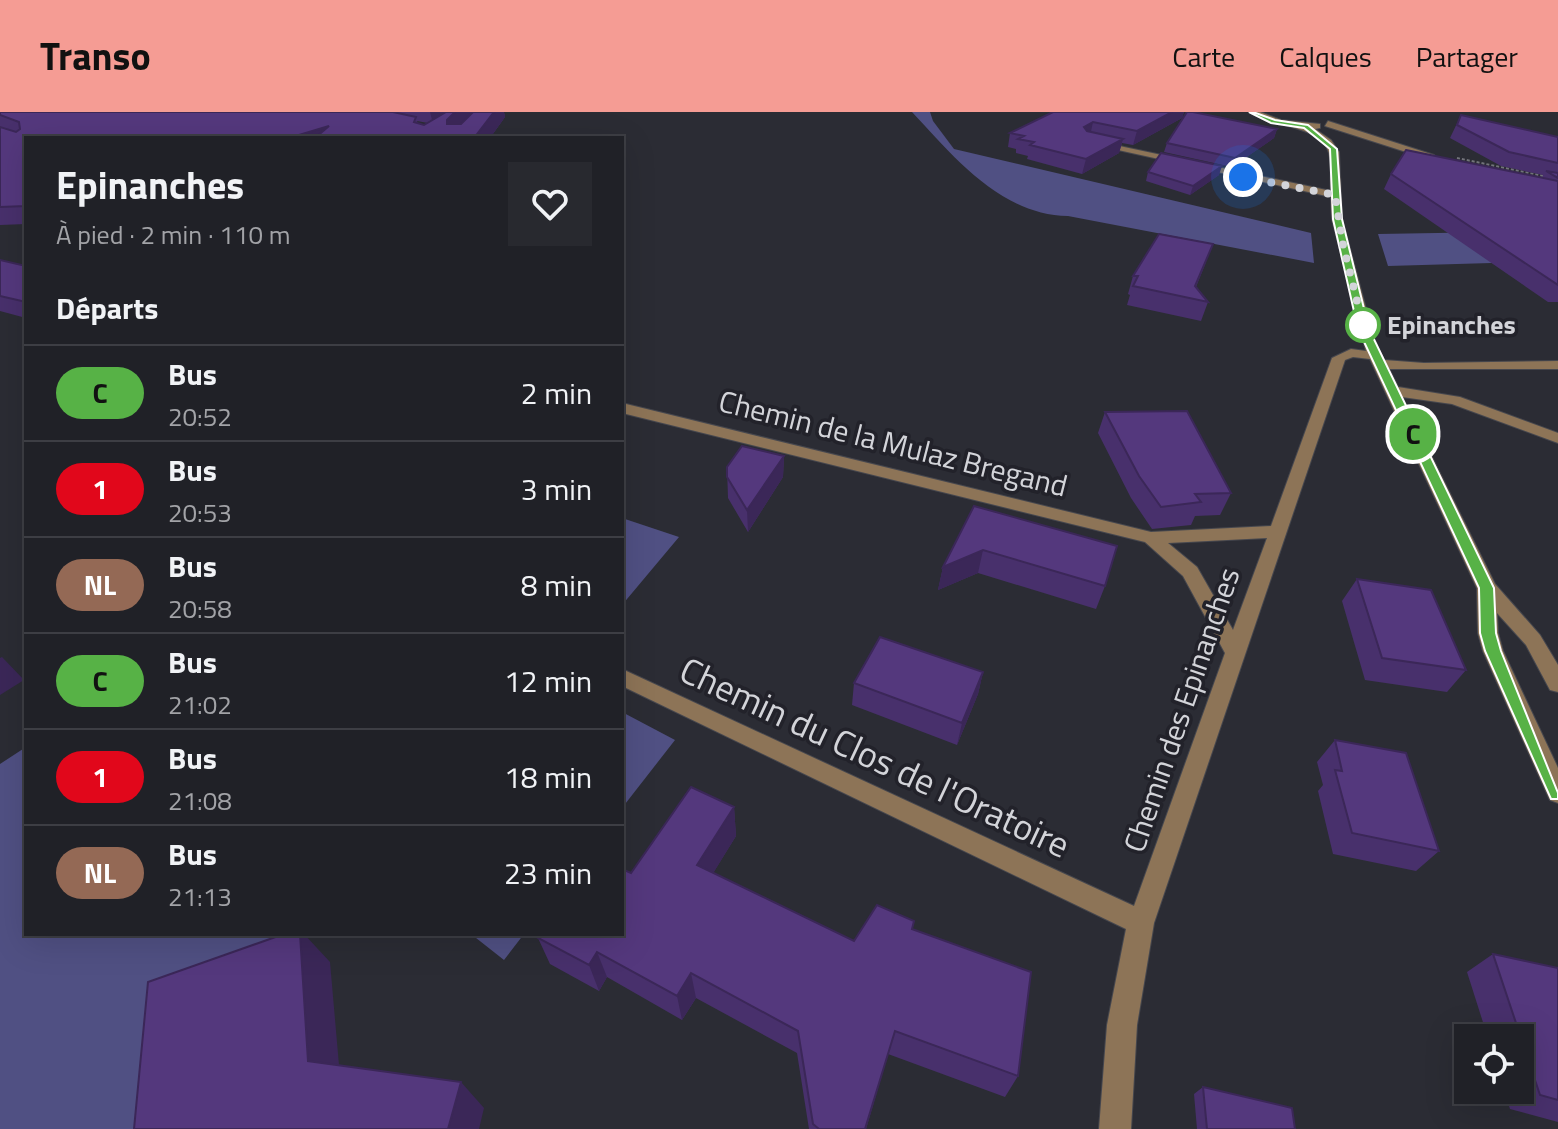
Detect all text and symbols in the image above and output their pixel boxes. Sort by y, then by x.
text: Transo [40,27,151,85]
text: Carte [1172,35,1235,78]
text: Calques [1279,35,1372,78]
text: Partager [1416,35,1518,78]
text: Epinanches [56,156,244,214]
your location [1223,157,1263,197]
button: heart [508,162,592,246]
text: À pied · 2 min · 110 m [56,215,290,254]
text: Départs [56,285,158,331]
place label: Epinanches [1387,305,1516,344]
marker: Epinanches [1346,308,1380,342]
text: Bus [168,351,217,397]
text: 2 min [521,370,592,416]
text: C [92,371,108,414]
street label: Chemin de la Mulaz Bregand [714,377,1072,509]
text: 20:52 [168,397,232,436]
line badge: C [1387,408,1439,460]
text: C [1405,412,1421,455]
text: Bus [168,447,217,493]
text: 3 min [521,466,592,512]
text: 1 [92,467,108,510]
text: 20:53 [168,493,232,532]
text: Bus [168,543,217,589]
street label: Chemin des Epinanches [1111,561,1251,858]
text: 8 min [521,562,592,608]
text: NL [84,563,116,606]
text: 20:58 [168,589,232,628]
text: Bus [168,639,217,685]
street label: Chemin du Clos de l'Oratoire [671,642,1079,871]
text: 12 min [504,658,592,704]
text: C [92,659,108,702]
text: 21:02 [168,685,232,724]
text: Bus [168,735,217,781]
text: 18 min [504,754,592,800]
text: 1 [92,755,108,798]
text: 21:08 [168,781,232,820]
text: Bus [168,831,217,877]
text: 23 min [504,850,592,896]
text: NL [84,851,116,894]
text: 21:13 [168,877,232,916]
map controls [1454,1024,1534,1104]
button: locate [1454,1024,1534,1104]

